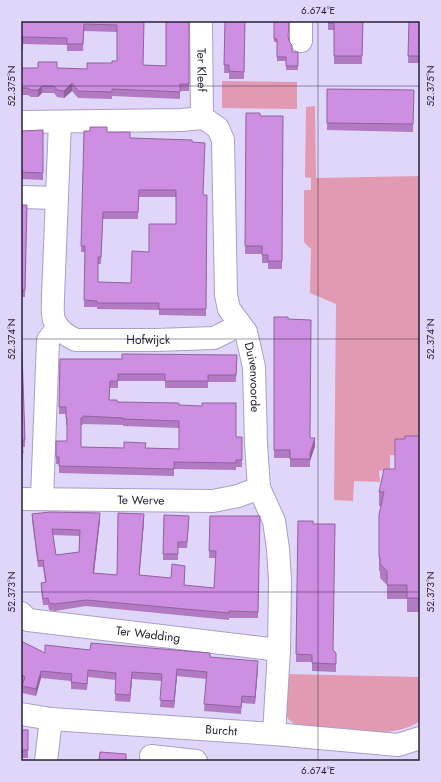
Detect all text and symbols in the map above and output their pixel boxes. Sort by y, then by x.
text: 6.674°E [301,3,335,18]
street label: Ter Kleef [192,48,211,92]
text: 52.375°N [4,65,19,107]
text: 52.375°N [423,65,438,107]
text: 52.374°N [4,318,19,360]
text: 52.374°N [423,318,438,360]
street label: Hofwijck [126,330,171,349]
street label: Duivenvoorde [240,340,264,413]
street label: Te Werve [117,491,165,509]
text: 52.373°N [4,572,19,612]
text: 52.373°N [423,572,438,612]
street label: Ter Wadding [115,622,181,647]
street label: Burcht [205,720,238,741]
text: 6.674°E [301,763,335,778]

